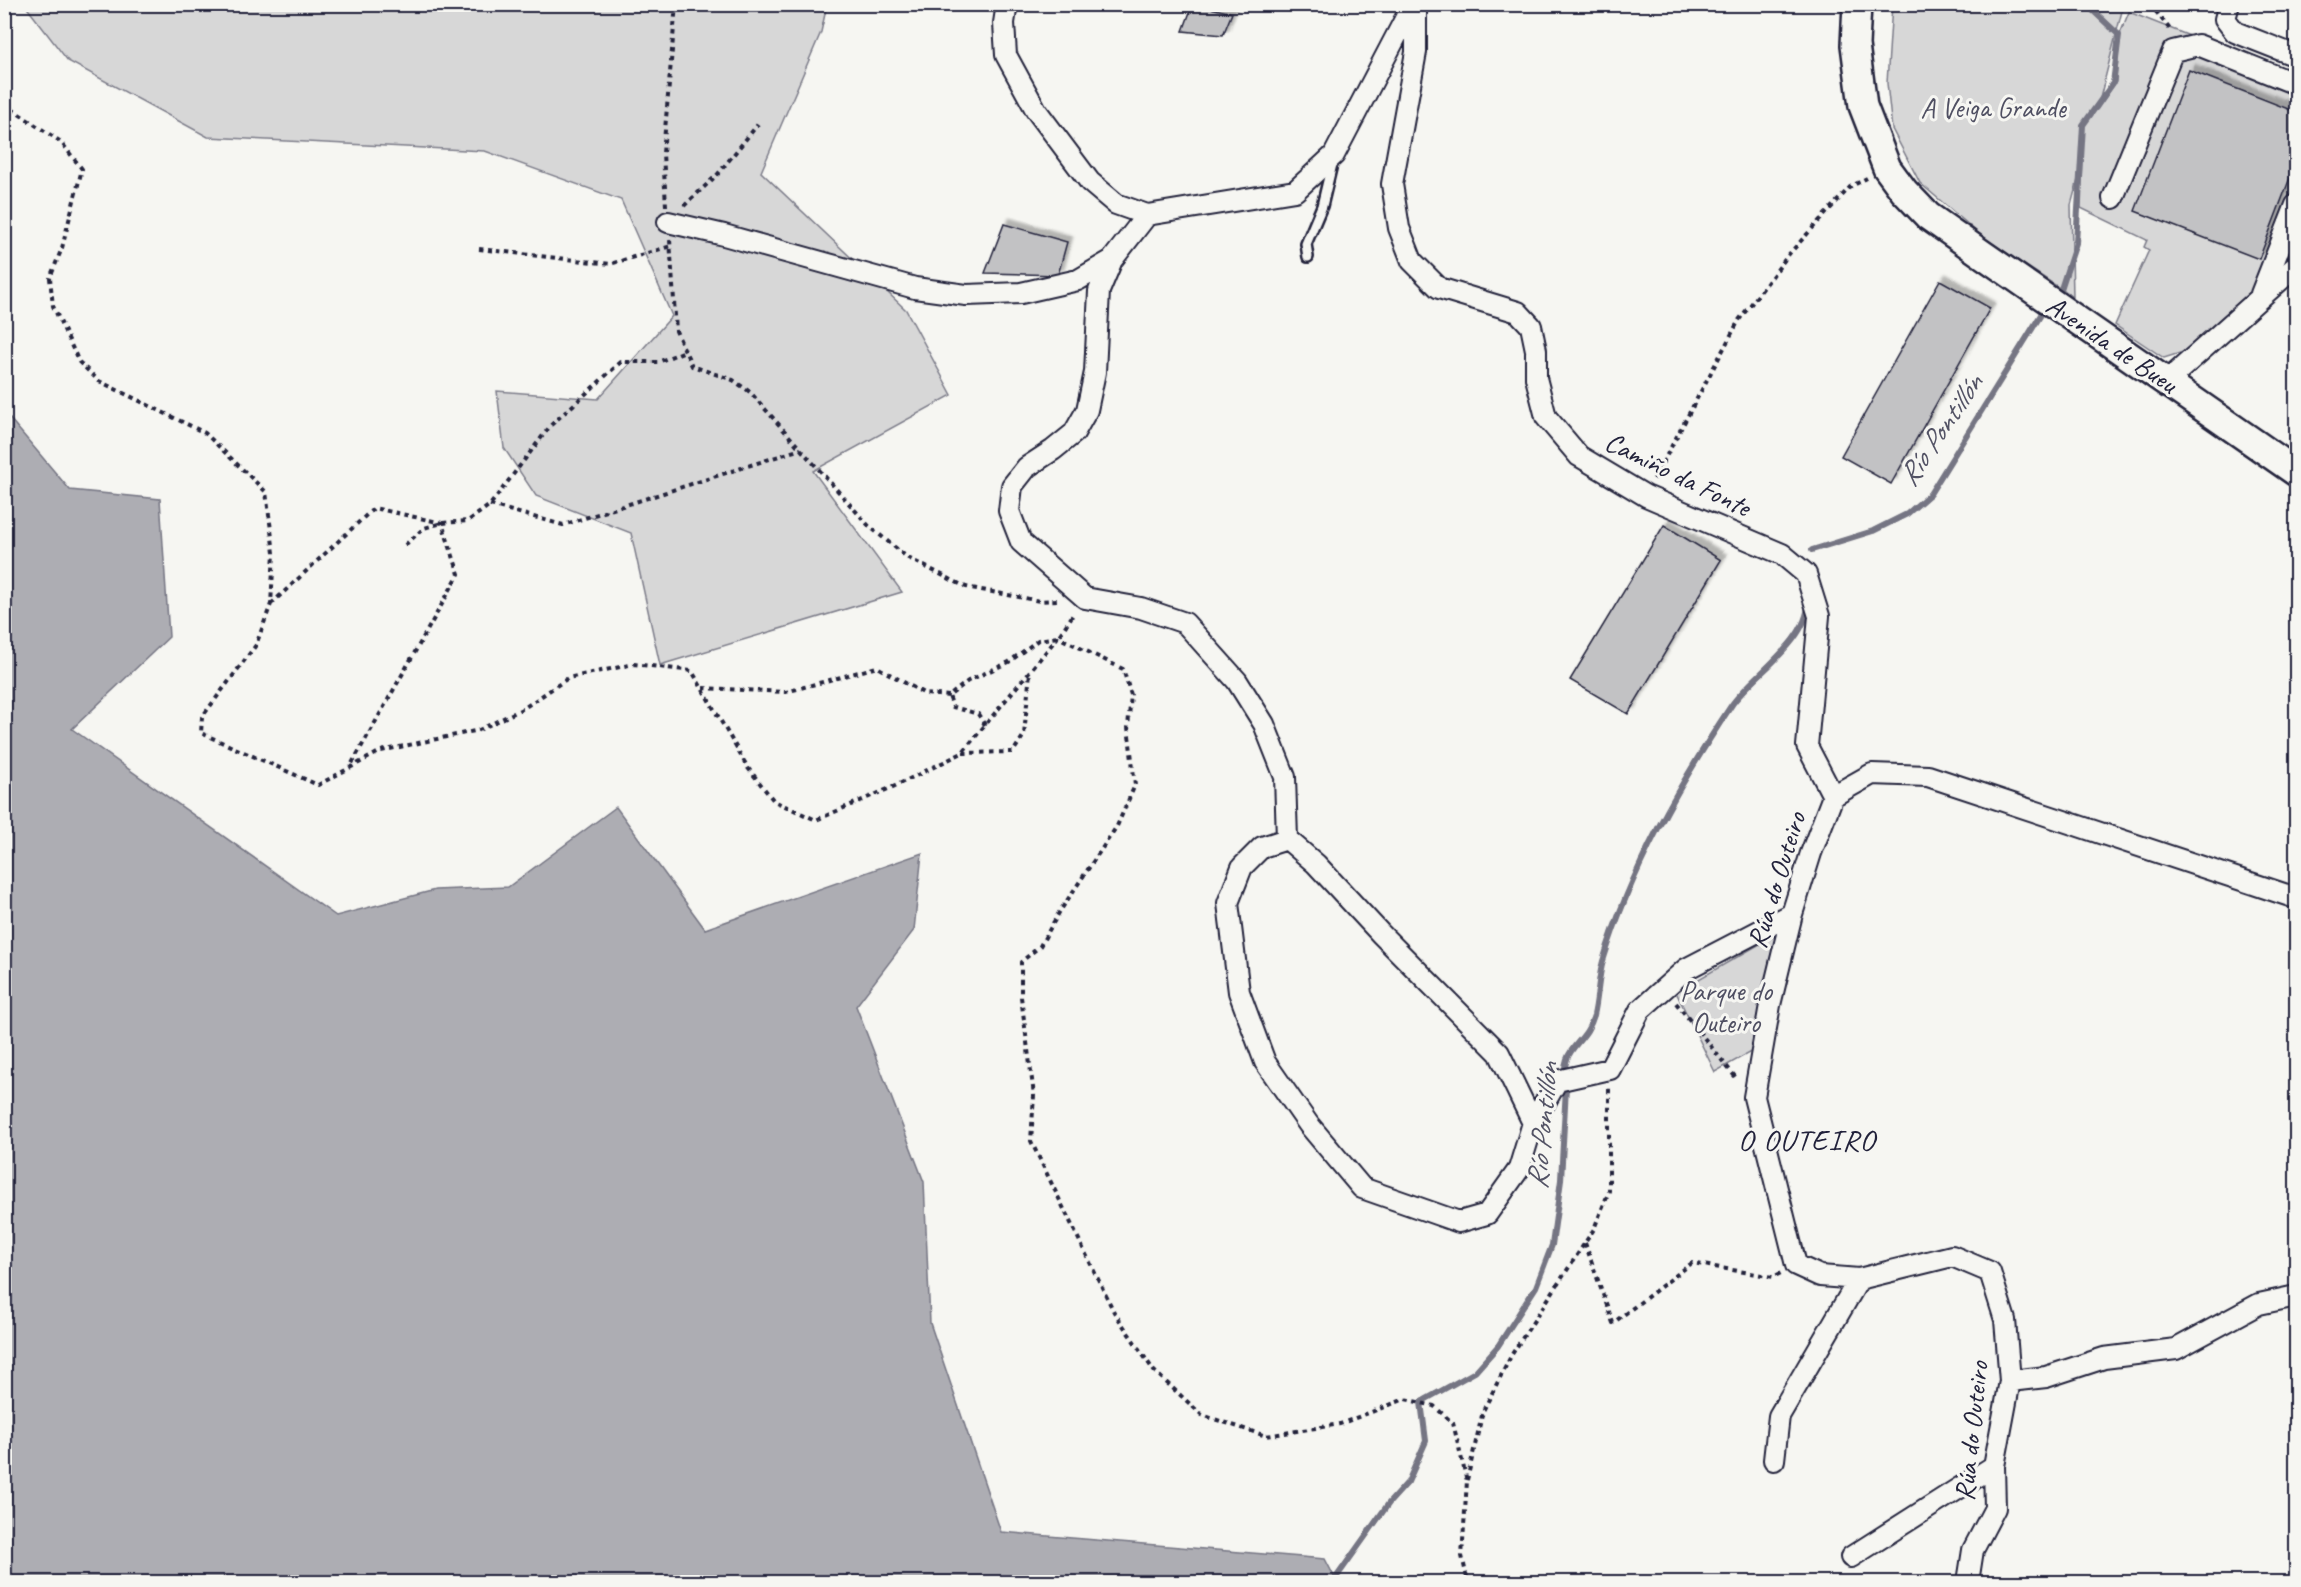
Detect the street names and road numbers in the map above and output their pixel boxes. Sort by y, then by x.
street label: Avenida de Bueu [2040,287,2186,402]
street label: Camiño da Fonte [1600,424,1758,525]
street label: Rúa do Outeiro [1739,806,1814,952]
street label: Rúa do Outeiro [1946,1358,1996,1502]

